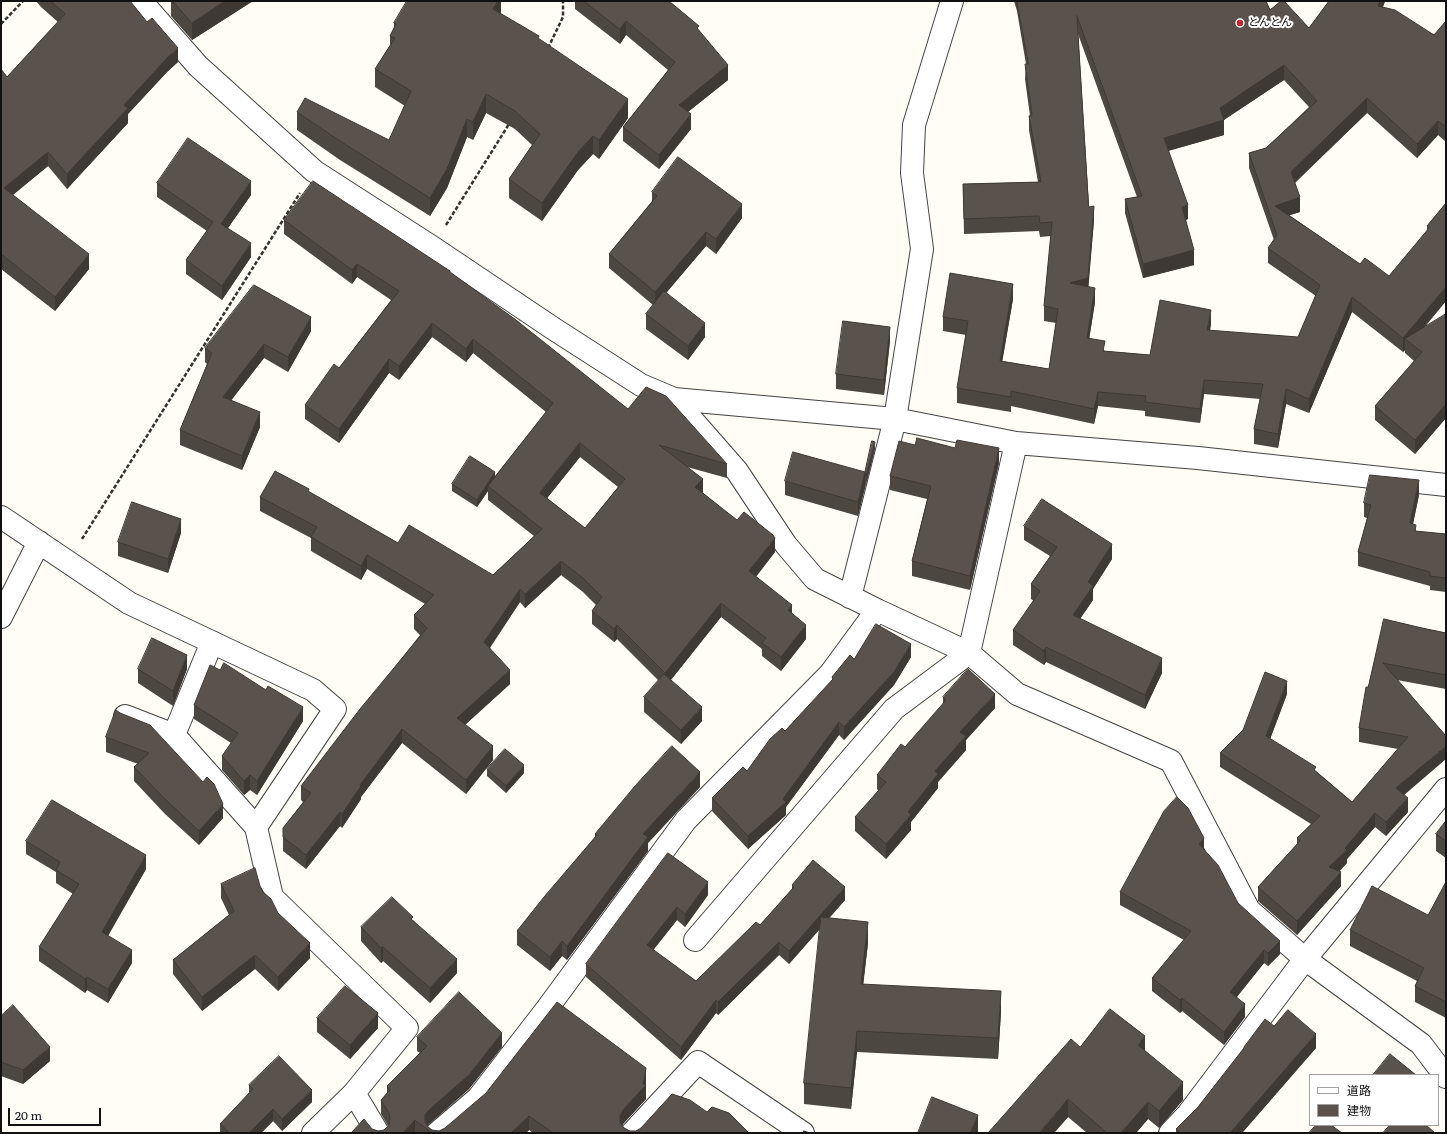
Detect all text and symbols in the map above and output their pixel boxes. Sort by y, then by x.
place label: とんとん [1248,16,1292,30]
marker: とんとん [1235,18,1245,28]
legend [1309,1074,1439,1126]
text: 道路 [1347,1081,1371,1099]
scale bar [10,1100,103,1126]
text: 建物 [1347,1101,1371,1119]
text: 20 m [15,1106,42,1124]

